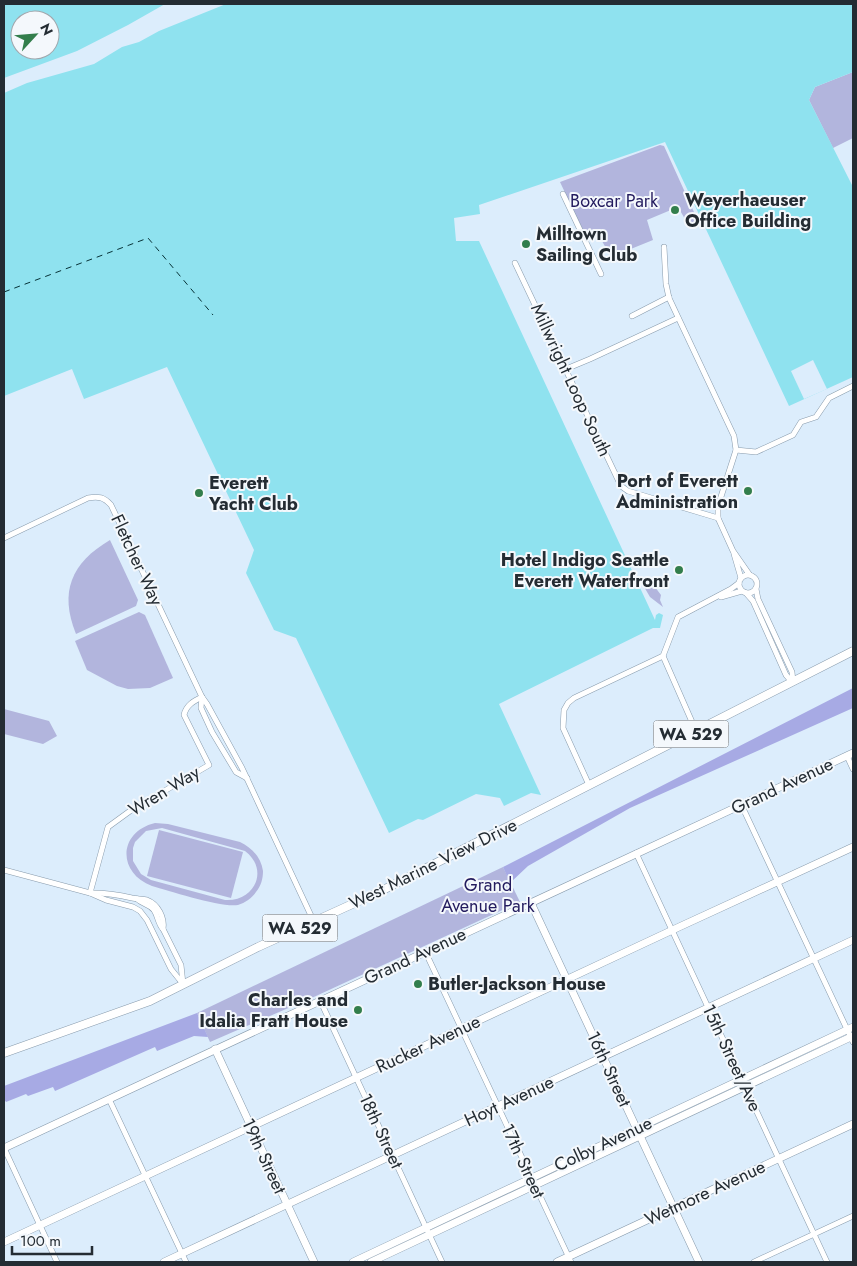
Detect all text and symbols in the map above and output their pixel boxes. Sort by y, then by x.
north arrow [10,10,60,60]
text: N [35,20,58,39]
place label: Weyerhaeuser Office Building [685,187,811,234]
park label: Boxcar Park [570,188,658,214]
marker: Weyerhaeuser Office Building [669,204,681,216]
place label: Milltown Sailing Club [536,221,637,268]
marker: Milltown Sailing Club [520,238,532,250]
street label: Millwright Loop South [524,299,618,461]
place label: Port of Everett Administration [615,468,738,515]
place label: Everett Yacht Club [208,470,298,517]
marker: Port of Everett Administration [742,485,754,497]
marker: Everett Yacht Club [193,487,205,499]
street label: Fletcher Way [104,510,170,610]
place label: Hotel Indigo Seattle Everett Waterfront [501,547,669,594]
marker: Hotel Indigo Seattle Everett Waterfront [673,564,685,576]
road number: WA 529 [654,721,728,748]
street label: Grand Avenue [727,751,837,821]
street label: Wren Way [123,759,205,823]
street label: West Marine View Drive [345,812,521,916]
park label: Grand Avenue Park [441,872,535,919]
road number: WA 529 [262,914,338,941]
street label: Grand Avenue [360,921,470,991]
place label: Butler-Jackson House [428,971,606,997]
marker: Butler-Jackson House [412,978,424,990]
place label: Charles and Idalia Fratt House [199,987,348,1034]
street label: 15th Street/Ave [696,1000,768,1116]
marker: Charles and Idalia Fratt House [352,1004,364,1016]
street label: Rucker Avenue [371,1008,485,1080]
street label: 16th Street [580,1027,638,1112]
street label: Hoyt Avenue [460,1069,558,1133]
street label: 18th Street [352,1089,410,1173]
street label: Colby Avenue [550,1110,656,1178]
street label: 19th Street [235,1114,293,1199]
street label: 17th Street [494,1119,552,1203]
street label: Wetmore Avenue [640,1154,770,1232]
scale bar [12,1224,92,1256]
text: 100 m [20,1230,61,1252]

